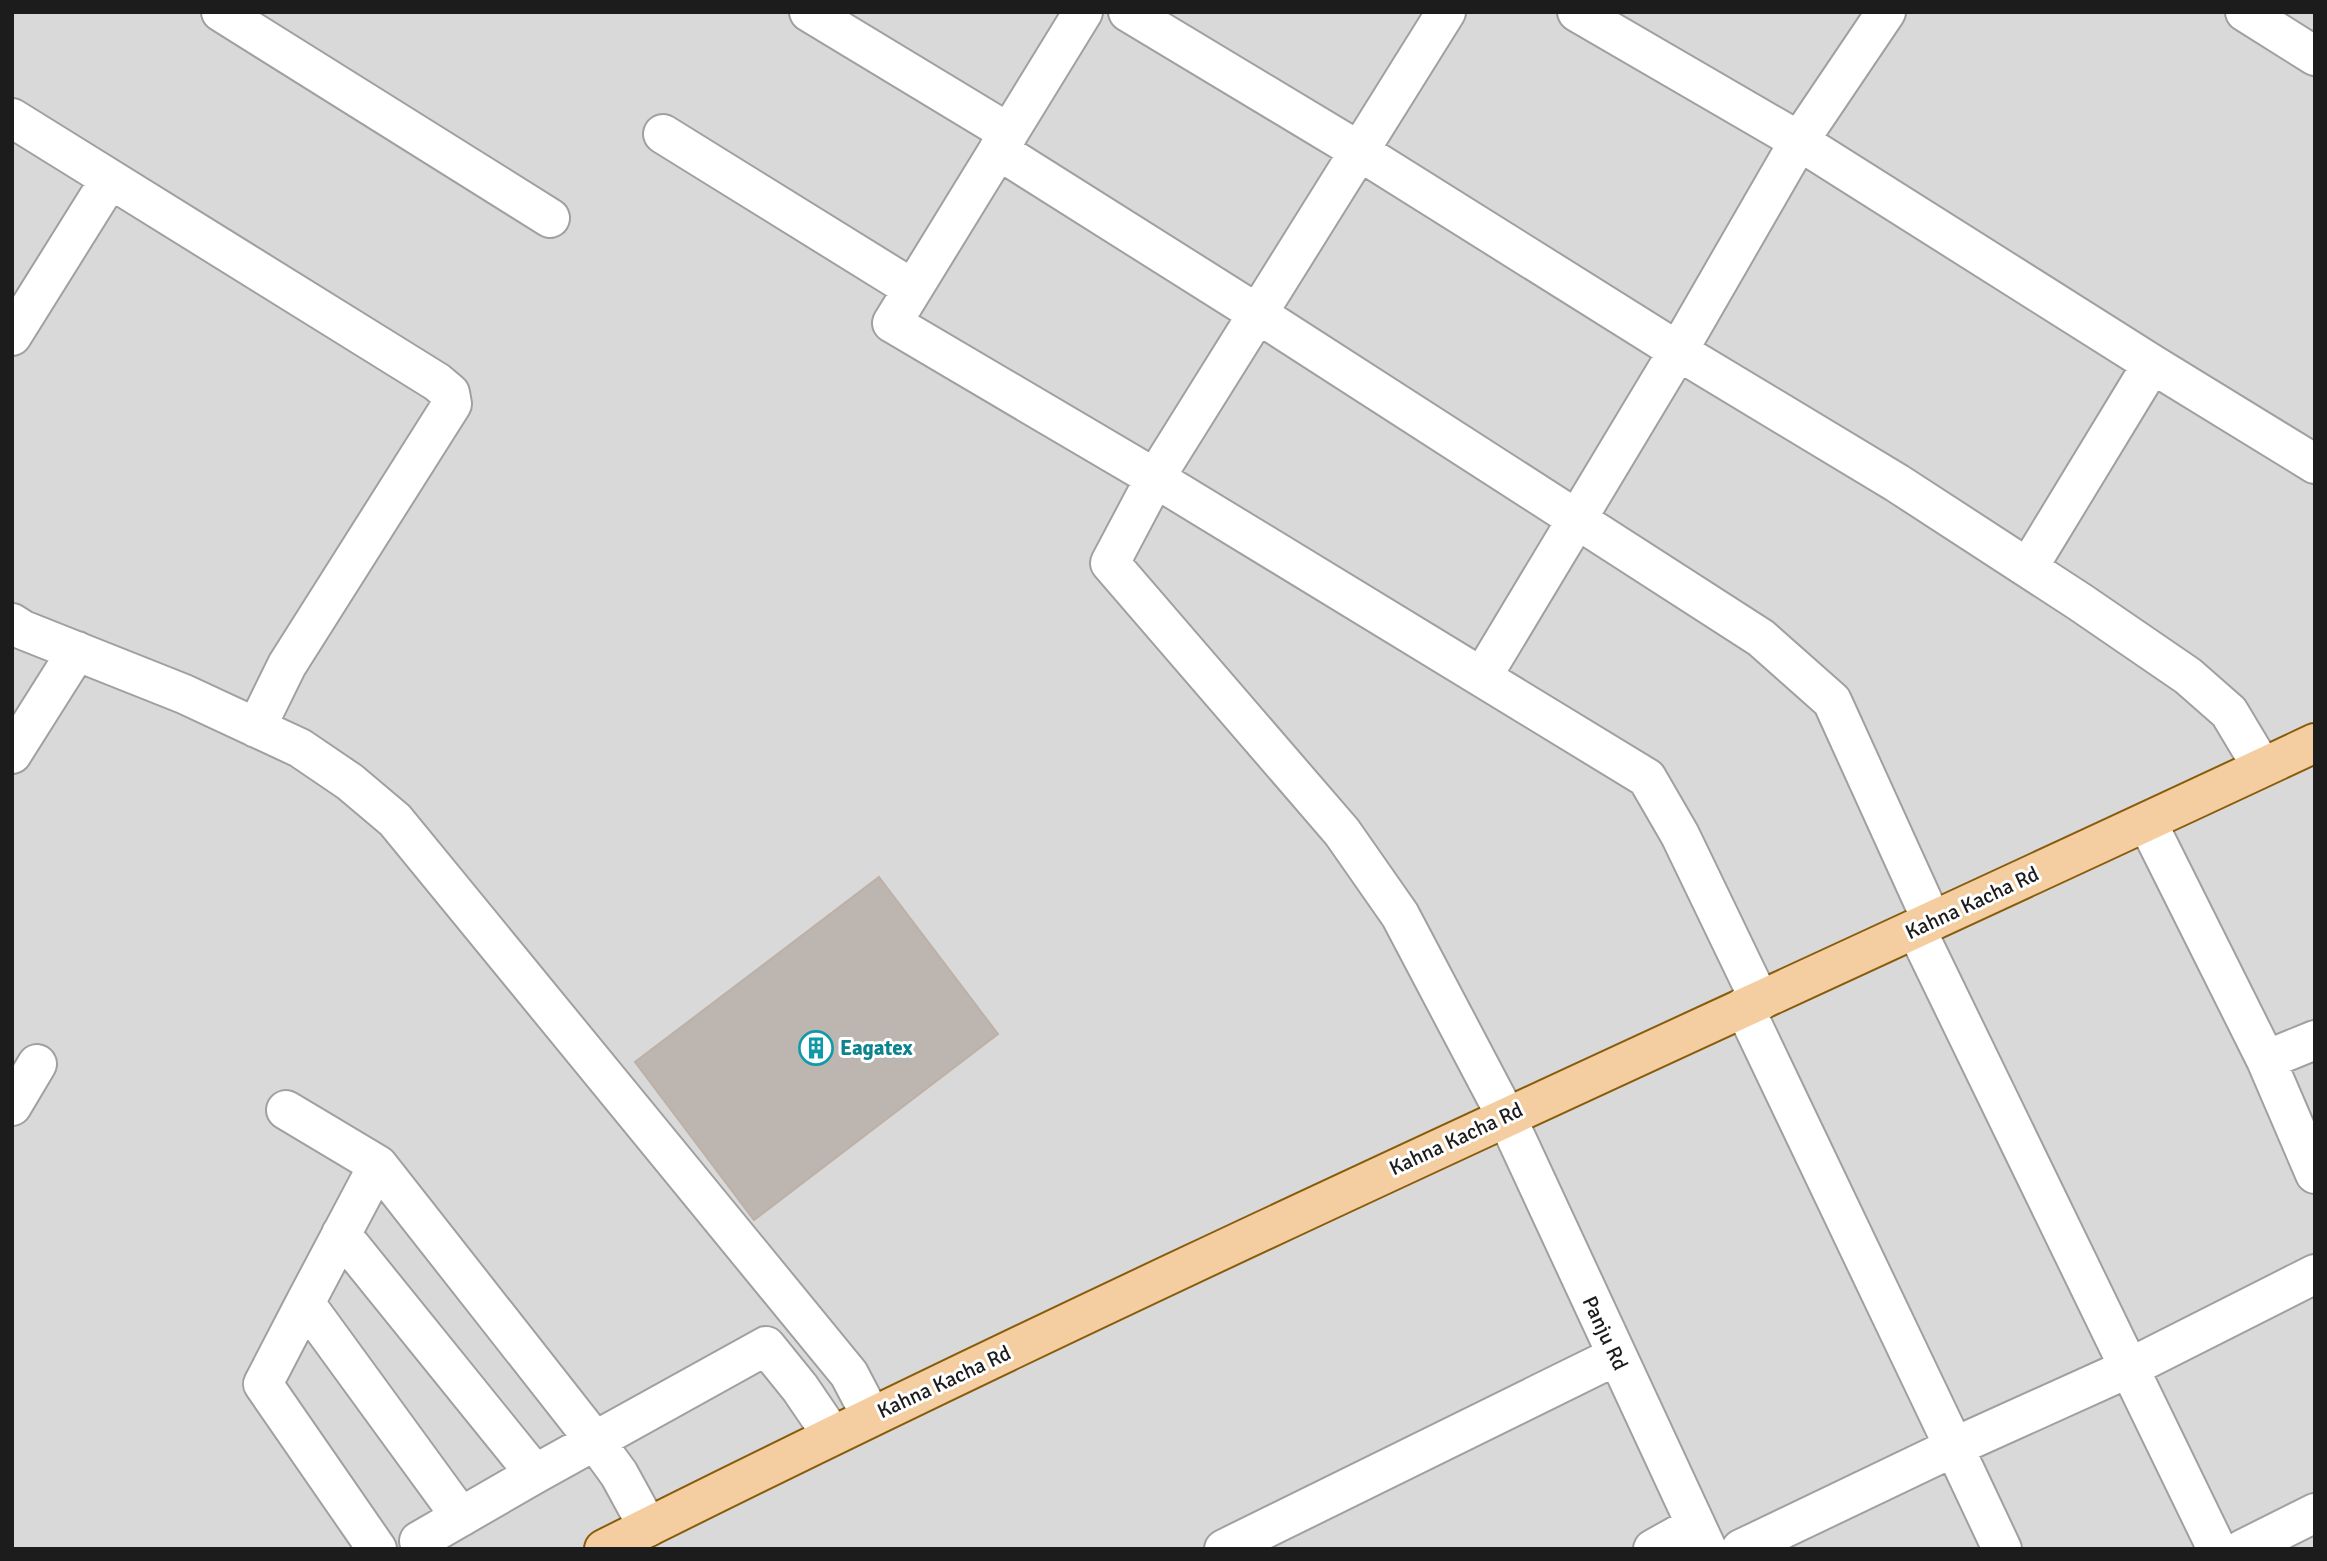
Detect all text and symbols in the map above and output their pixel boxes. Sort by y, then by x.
street label: Kahna Kacha Rd [1901,861,2043,945]
building icon: Eagatex [797,1029,835,1067]
place label: Eagatex [840,1035,914,1061]
street label: Kahna Kacha Rd [1385,1097,1527,1181]
street label: Panju Rd [1577,1292,1633,1374]
street label: Kahna Kacha Rd [873,1340,1015,1424]

